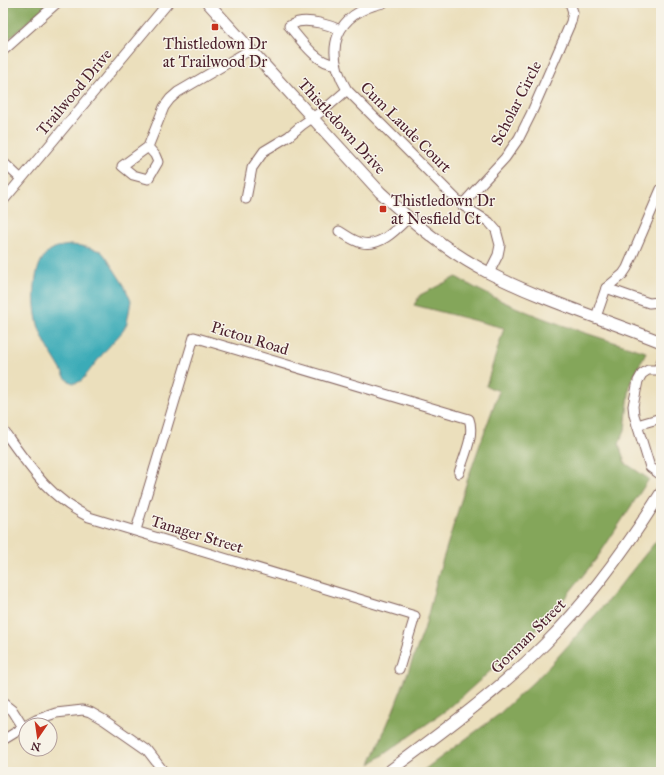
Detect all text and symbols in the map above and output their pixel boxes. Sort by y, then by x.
marker: Thistledown Dr at Trailwood Dr [210,22,220,32]
place label: Thistledown Dr at Trailwood Dr [163,34,267,71]
street label: Trailwood Drive [32,45,116,139]
street label: Scholar Circle [487,57,546,148]
street label: Thistledown Drive [294,74,390,178]
street label: Cum Laude Court [357,78,456,177]
place label: Thistledown Dr at Nesfield Ct [391,191,495,228]
marker: Thistledown Dr at Nesfield Ct [378,204,388,214]
street label: Pictou Road [209,317,291,359]
street label: Tanager Street [148,511,246,558]
street label: Gorman Street [487,594,570,677]
north arrow [18,717,58,757]
text: N [29,739,42,754]

